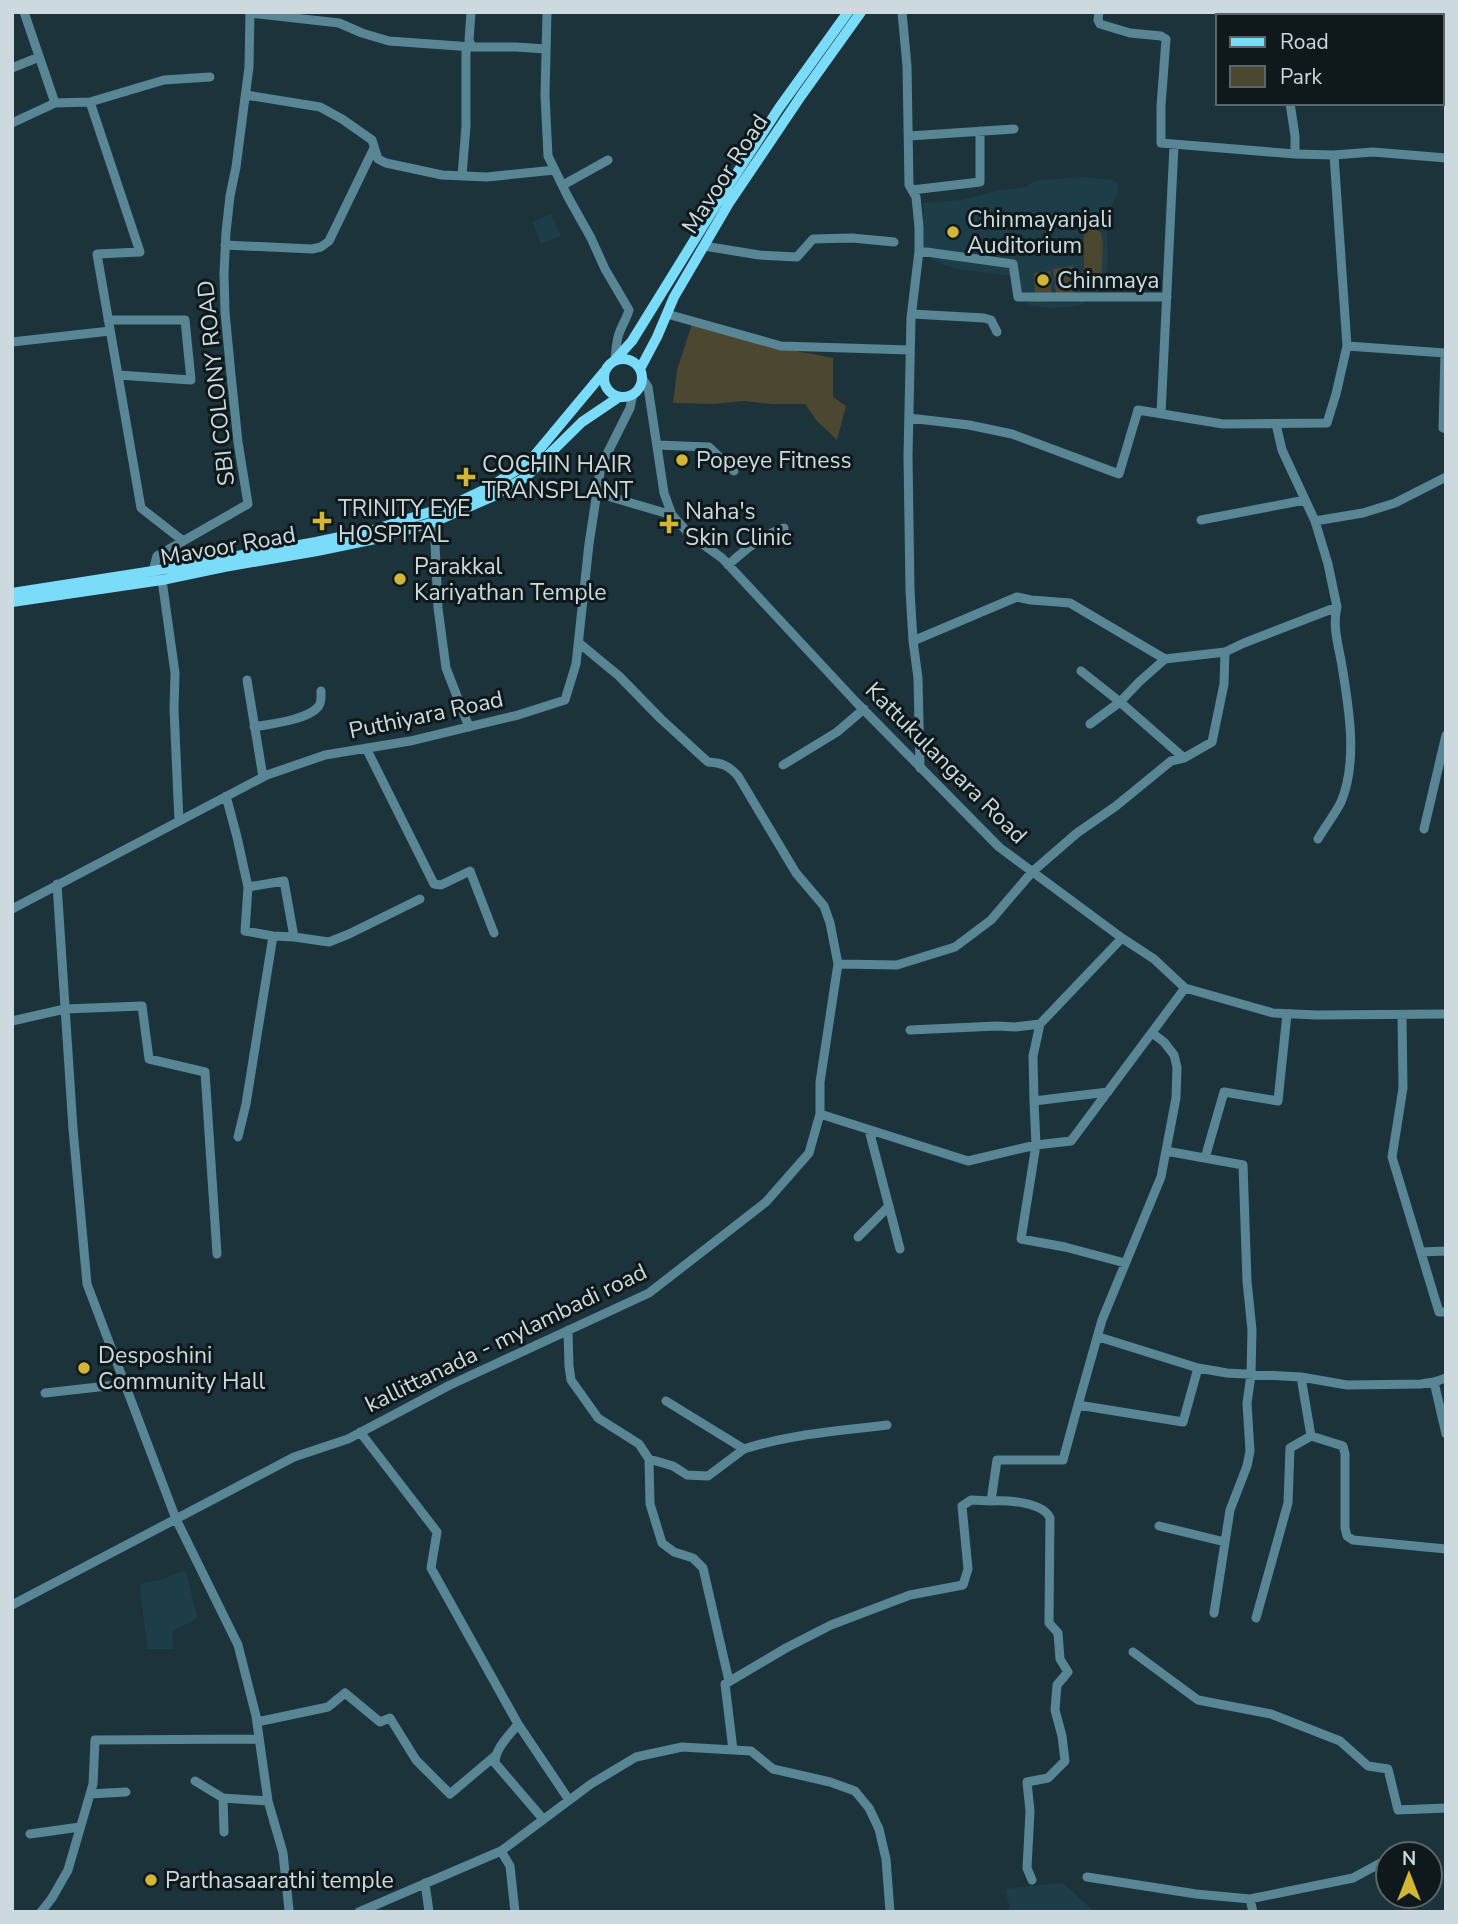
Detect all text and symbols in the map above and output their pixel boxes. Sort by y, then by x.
legend [1216,14,1444,105]
text: Road [1280,28,1329,56]
text: Park [1280,63,1322,91]
street label: Mavoor Road [675,108,775,240]
place label: Chinmayanjali Auditorium [967,204,1112,261]
marker: Chinmayanjali Auditorium [945,224,961,240]
place label: Chinmaya [1057,265,1160,296]
marker: Chinmaya [1035,272,1051,288]
street label: SBI COLONY ROAD [190,279,242,487]
place label: Popeye Fitness [696,445,852,476]
place label: COCHIN HAIR TRANSPLANT [482,449,633,506]
marker: Popeye Fitness [674,452,690,468]
marker: COCHIN HAIR TRANSPLANT [456,467,476,487]
place label: TRINITY EYE HOSPITAL [338,493,470,550]
place label: Naha's Skin Clinic [685,496,792,553]
marker: TRINITY EYE HOSPITAL [312,511,332,531]
marker: Naha's Skin Clinic [659,514,679,534]
street label: Mavoor Road [158,519,298,573]
place label: Parakkal Kariyathan Temple [414,551,607,608]
marker: Parakkal Kariyathan Temple [392,571,408,587]
street label: Kattukulangara Road [858,675,1034,851]
street label: Puthiyara Road [346,683,506,747]
street label: kallittanada - mylambadi road [360,1256,652,1420]
place label: Desposhini Community Hall [98,1340,266,1397]
marker: Desposhini Community Hall [76,1360,92,1376]
north arrow [1374,1840,1444,1910]
text: N [1402,1846,1416,1872]
place label: Parthasaarathi temple [165,1865,394,1896]
marker: Parthasaarathi temple [143,1872,159,1888]

